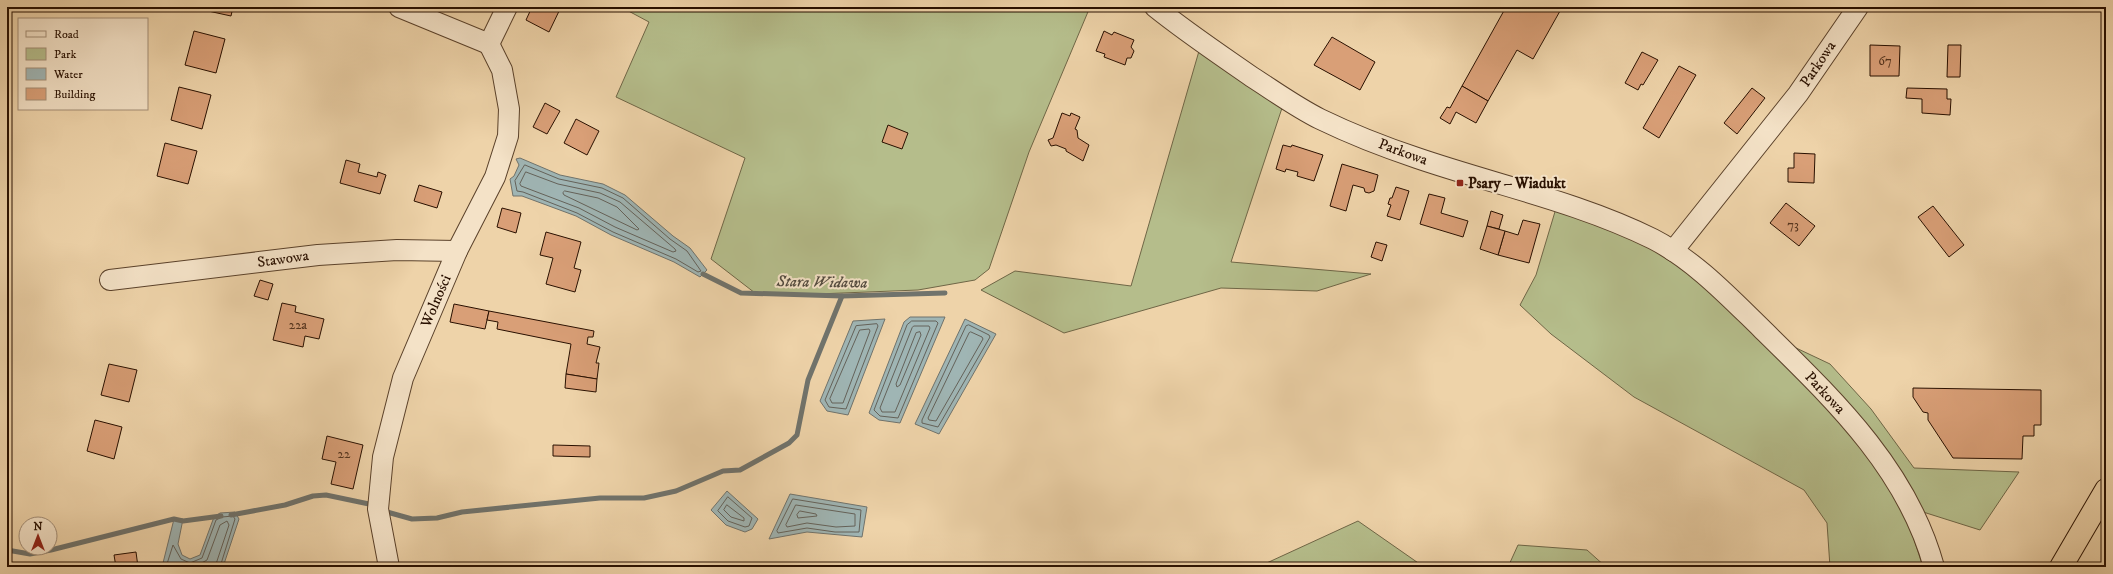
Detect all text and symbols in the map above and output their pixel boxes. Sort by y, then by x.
legend [18,18,148,110]
text: Road [54,27,79,42]
street label: Parkowa [1796,37,1841,91]
text: Park [54,47,76,62]
house number: 67 [1878,53,1892,69]
text: Water [53,67,83,82]
text: Building [54,87,95,102]
street label: Parkowa [1376,134,1431,170]
place label: Psary – Wiadukt [1468,174,1566,193]
marker: Psary – Wiadukt [1455,178,1465,188]
house number: 73 [1787,217,1799,233]
street label: Stawowa [256,246,311,272]
water label: Stara Widawa [775,271,868,293]
street label: Wolności [416,272,456,331]
house number: 22a [289,317,308,333]
street label: Parkowa [1801,368,1850,419]
house number: 22 [338,446,351,462]
north arrow [18,516,58,556]
text: N [33,520,43,534]

